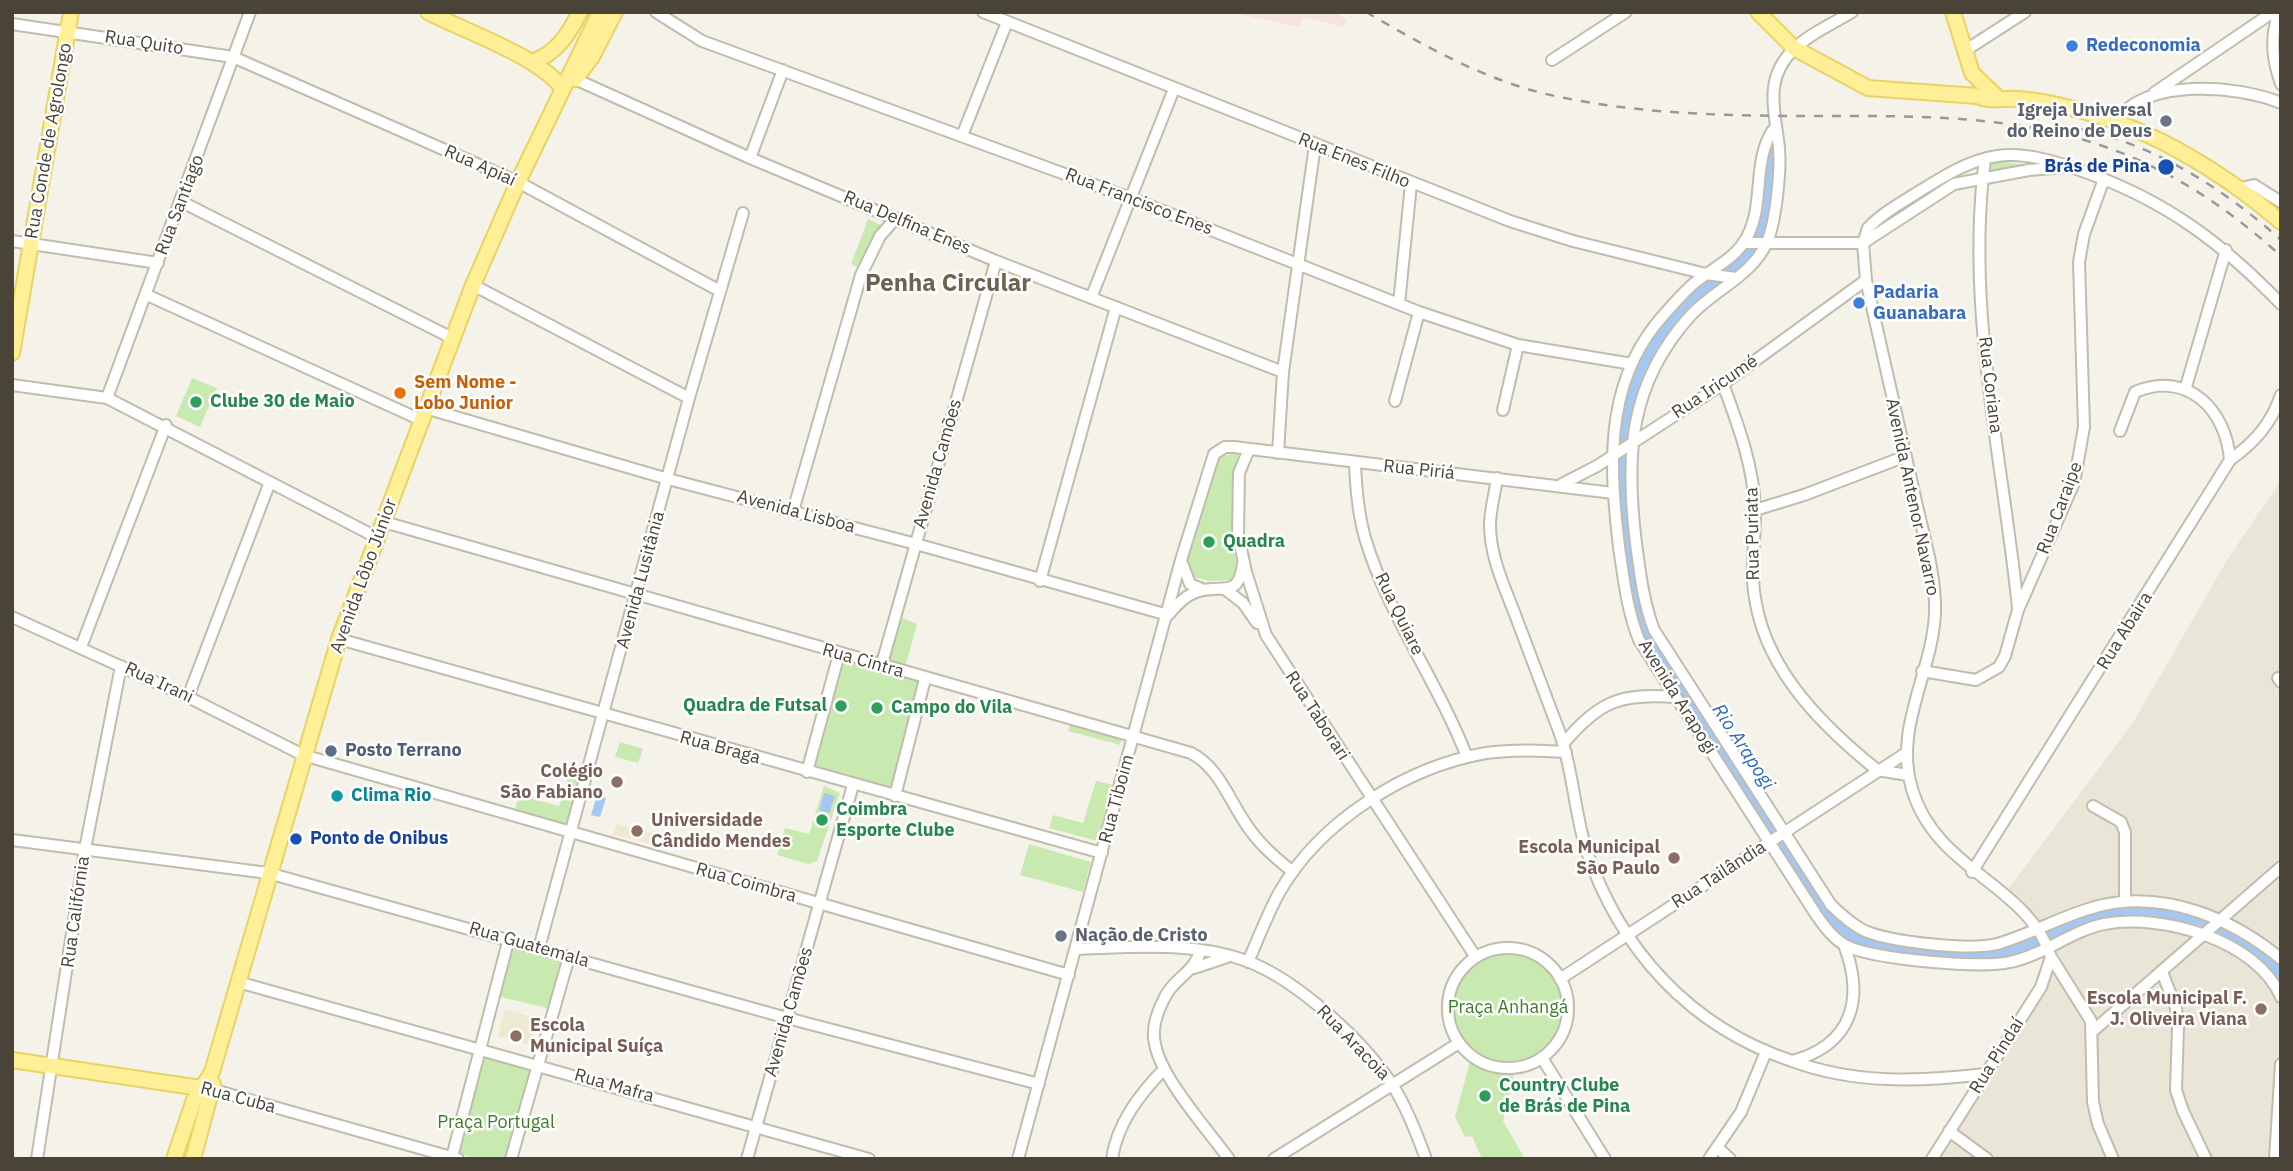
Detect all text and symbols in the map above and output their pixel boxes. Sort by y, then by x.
street label: Rua Quito [103,26,185,60]
place label: Redeconomia [2086,35,2201,57]
marker: Redeconomia [2064,38,2080,54]
street label: Rua Conde de Agrolongo [21,41,77,241]
place label: Igreja Universal do Reino de Deus [2007,100,2152,142]
marker: Igreja Universal do Reino de Deus [2158,113,2174,129]
street label: Rua Enes Filho [1295,129,1413,193]
street label: Rua Apiaí [441,141,519,191]
street label: Rua Santiago [151,152,209,258]
place label: Brás de Pina [2044,156,2150,178]
marker: Brás de Pina [2156,157,2176,177]
street label: Rua Francisco Enes [1062,164,1216,240]
street label: Rua Delfina Enes [840,186,974,260]
district label: Penha Circular [865,270,1031,298]
place label: Padaria Guanabara [1873,282,1966,324]
marker: Padaria Guanabara [1851,295,1867,311]
street label: Rua Coriana [1973,335,2007,435]
street label: Rua Iricumé [1668,350,1762,424]
place label: Sem Nome - Lobo Junior [414,372,517,414]
marker: Sem Nome - Lobo Junior [392,385,408,401]
place label: Clube 30 de Maio [210,391,355,413]
marker: Clube 30 de Maio [188,394,204,410]
street label: Avenida Antenor Navarro [1880,396,1944,598]
street label: Avenida Camões [909,397,967,531]
street label: Rua Piriá [1382,456,1456,484]
street label: Rua Caraipe [2032,459,2088,557]
street label: Avenida Lisboa [735,486,857,538]
street label: Rua Puriata [1741,487,1765,581]
street label: Avenida Lôbo Júnior [326,496,402,656]
street label: Avenida Lusitânia [612,509,670,651]
place label: Quadra [1223,531,1285,553]
marker: Quadra [1201,534,1217,550]
street label: Rua Quiare [1370,569,1428,659]
street label: Rua Abaira [2093,588,2157,674]
street label: Avenida Arapogi [1633,636,1721,758]
street label: Rua Cintra [820,639,906,683]
street label: Rua Irani [121,658,197,708]
street label: Rua Taborari [1280,667,1354,765]
place label: Quadra de Futsal [683,695,827,717]
place label: Campo do Vila [891,697,1012,719]
marker: Quadra de Futsal [833,698,849,714]
marker: Campo do Vila [869,700,885,716]
water label: Rio Arapogi [1707,700,1779,794]
street label: Rua Braga [677,727,763,769]
place label: Posto Terrano [345,740,462,762]
marker: Posto Terrano [323,743,339,759]
street label: Rua Tiboim [1095,752,1139,846]
place label: Colégio São Fabiano [500,761,603,804]
marker: Colégio São Fabiano [609,774,625,790]
place label: Clima Rio [351,785,431,807]
marker: Clima Rio [329,788,345,804]
place label: Coimbra Esporte Clube [836,799,955,842]
place label: Universidade Cândido Mendes [651,810,791,852]
marker: Coimbra Esporte Clube [814,812,830,828]
marker: Universidade Cândido Mendes [629,823,645,839]
place label: Ponto de Onibus [310,828,448,850]
marker: Ponto de Onibus [288,831,304,847]
place label: Escola Municipal São Paulo [1518,837,1660,880]
street label: Rua Tailândia [1668,837,1770,913]
marker: Escola Municipal São Paulo [1666,850,1682,866]
street label: Rua Califórnia [57,855,95,969]
street label: Rua Coimbra [693,858,799,908]
street label: Rua Guatemala [466,918,592,972]
place label: Nação de Cristo [1075,925,1208,947]
marker: Nação de Cristo [1053,928,1069,944]
street label: Avenida Camões [760,945,818,1079]
place label: Escola Municipal F. J. Oliveira Viana [2087,988,2247,1030]
park label: Praça Anhangá [1448,997,1568,1019]
street label: Rua Aracoia [1312,1001,1394,1085]
marker: Escola Municipal F. J. Oliveira Viana [2253,1001,2269,1017]
street label: Rua Pindaí [1965,1014,2029,1098]
place label: Escola Municipal Suíça [530,1015,663,1058]
marker: Escola Municipal Suíça [508,1028,524,1044]
street label: Rua Mafra [572,1064,656,1108]
place label: Country Clube de Brás de Pina [1499,1075,1630,1118]
street label: Rua Cuba [198,1078,278,1118]
marker: Country Clube de Brás de Pina [1477,1088,1493,1104]
park label: Praça Portugal [437,1112,555,1134]

